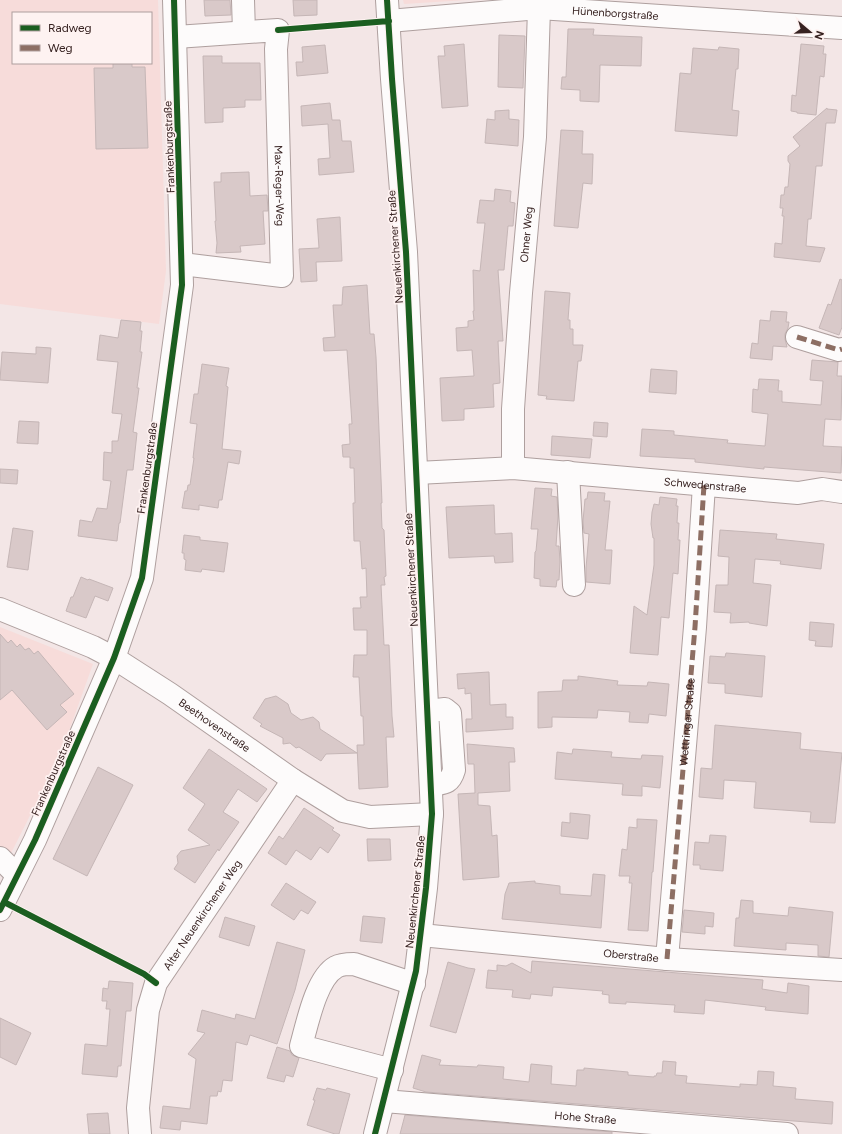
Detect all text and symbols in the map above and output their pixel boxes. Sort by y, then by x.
street label: Hünenborgstraße [572,4,659,23]
legend [12,12,152,64]
north arrow [790,12,830,52]
text: Radweg [48,21,92,35]
text: N [811,29,827,41]
text: Weg [48,41,73,55]
street label: Frankenburgstraße [161,101,178,193]
street label: Max-Reger-Weg [272,145,287,226]
street label: Neuenkirchener Straße [385,190,406,304]
street label: Ohner Weg [518,206,536,263]
street label: Frankenburgstraße [135,421,160,515]
street label: Schwedenstraße [663,475,747,495]
street label: Neuenkirchener Straße [402,513,421,627]
street label: Wettringer Straße [677,677,698,766]
street label: Beethovenstraße [176,696,252,755]
street label: Frankenburgstraße [29,728,78,818]
street label: Neuenkirchener Straße [403,835,428,949]
street label: Alter Neuenkirchener Weg [161,857,244,973]
street label: Oberstraße [603,947,659,965]
street label: Hohe Straße [554,1109,617,1127]

